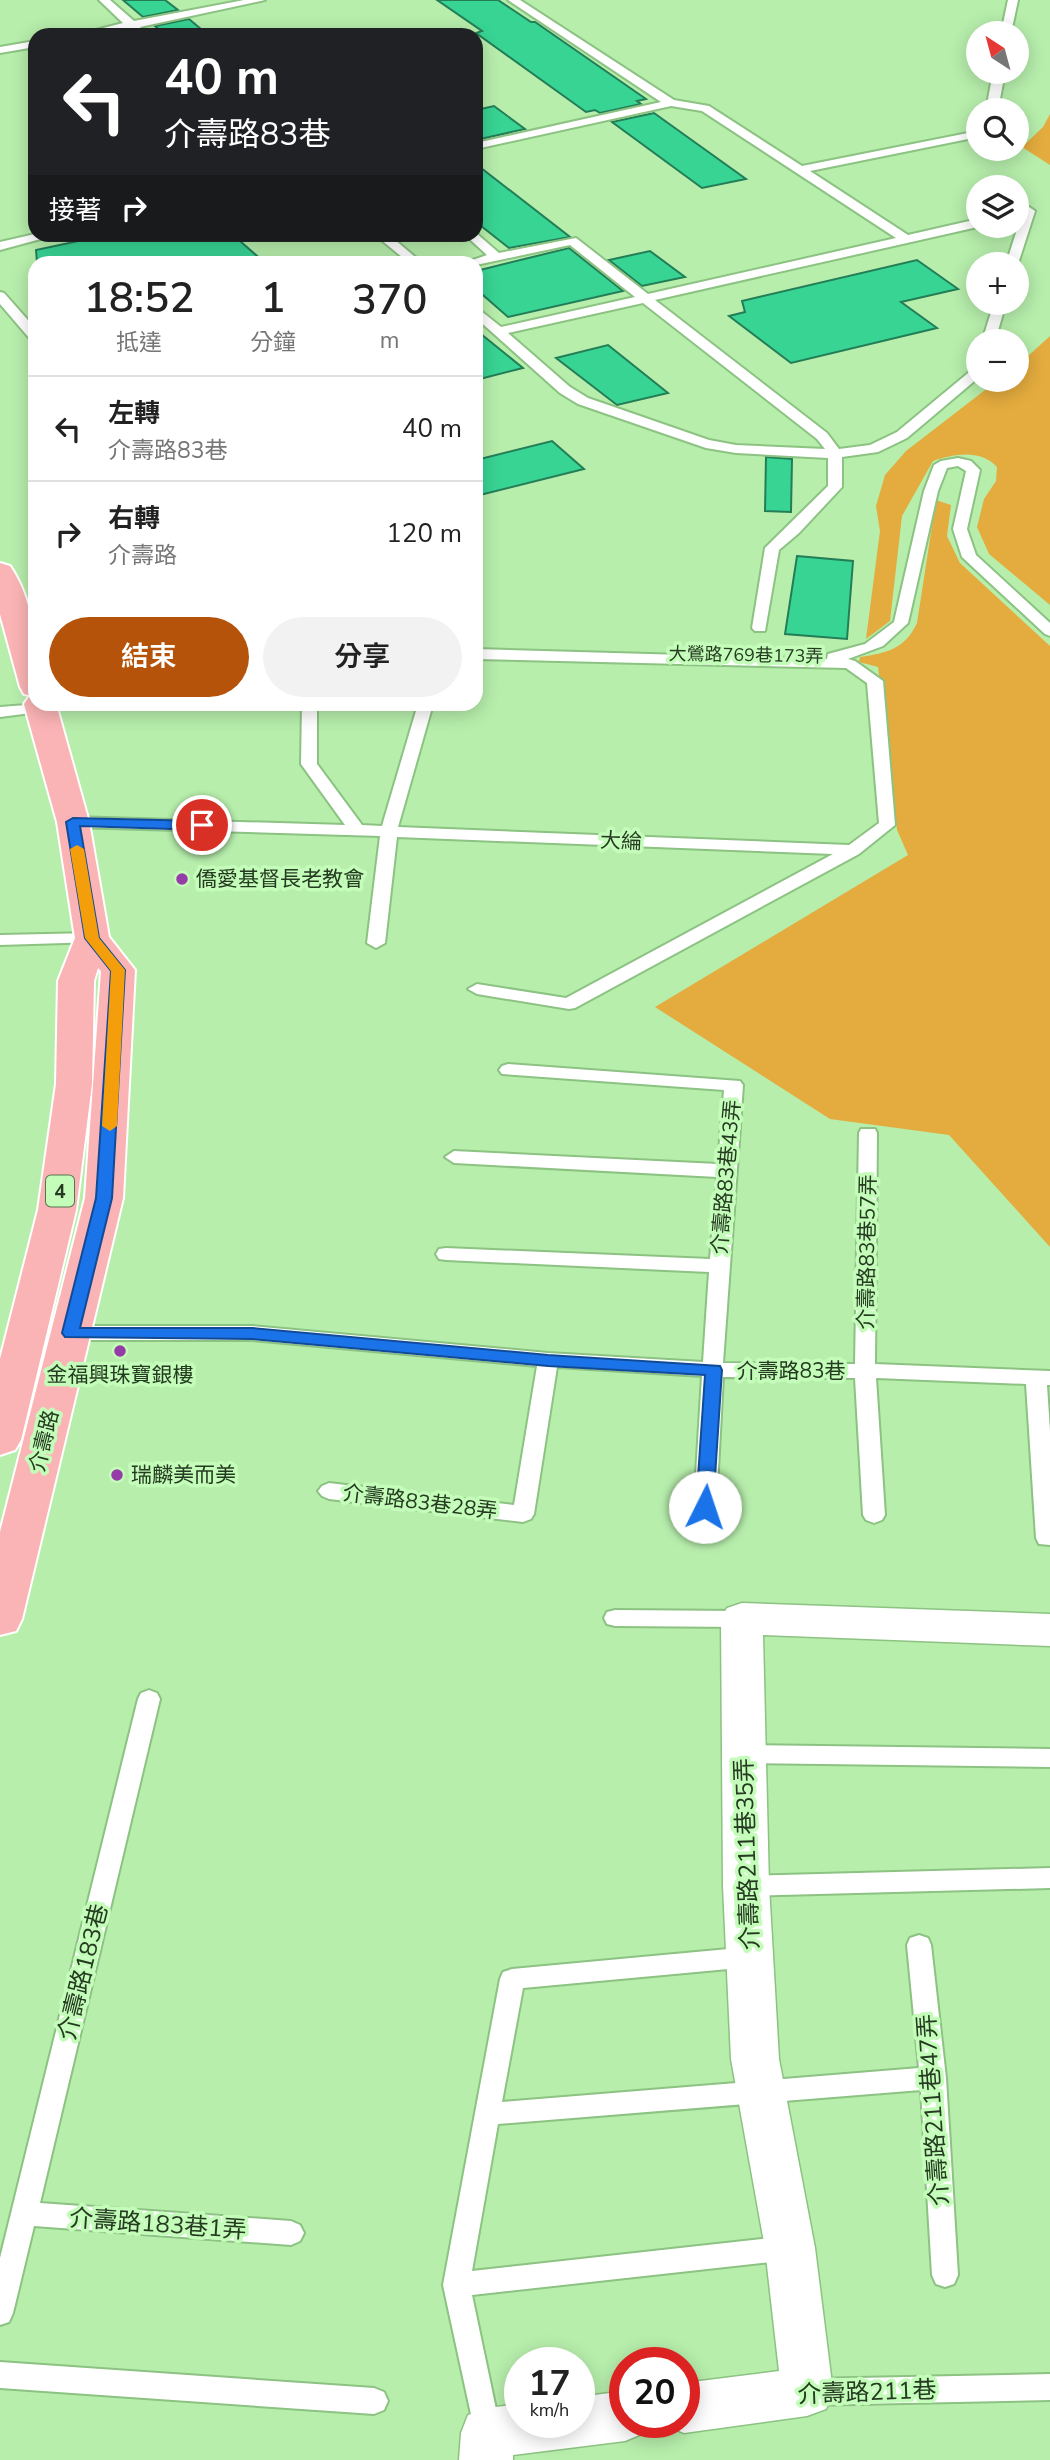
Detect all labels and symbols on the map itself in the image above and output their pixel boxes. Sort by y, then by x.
north arrow [966,21,1029,84]
street label: 大鶯路769巷173弄 [668,642,824,668]
pin [172,795,232,855]
street label: 大綸 [600,826,642,856]
place label: 僑愛基督長老教會 [196,865,364,893]
marker: 僑愛基督長老教會 [174,871,190,887]
street label: 介壽路83巷43弄 [705,1098,747,1256]
street label: 介壽路83巷57弄 [852,1174,882,1330]
road number: 4 [46,1176,74,1206]
marker: 金福興珠寶銀樓 [112,1343,128,1359]
street label: 介壽路83巷 [736,1357,846,1385]
place label: 金福興珠寶銀樓 [47,1361,194,1389]
street label: 介壽路 [23,1407,65,1475]
place label: 瑞麟美而美 [131,1461,236,1489]
marker: 瑞麟美而美 [109,1467,125,1483]
position arrow [668,1470,742,1544]
street label: 介壽路83巷28弄 [341,1479,499,1525]
street label: 介壽路211巷35弄 [728,1758,766,1950]
street label: 介壽路183巷 [51,1901,115,2043]
street label: 介壽路211巷47弄 [910,2013,956,2207]
street label: 介壽路183巷1弄 [68,2202,248,2246]
speed limit sign: 20 [609,2347,700,2438]
street label: 介壽路211巷 [797,2374,937,2410]

